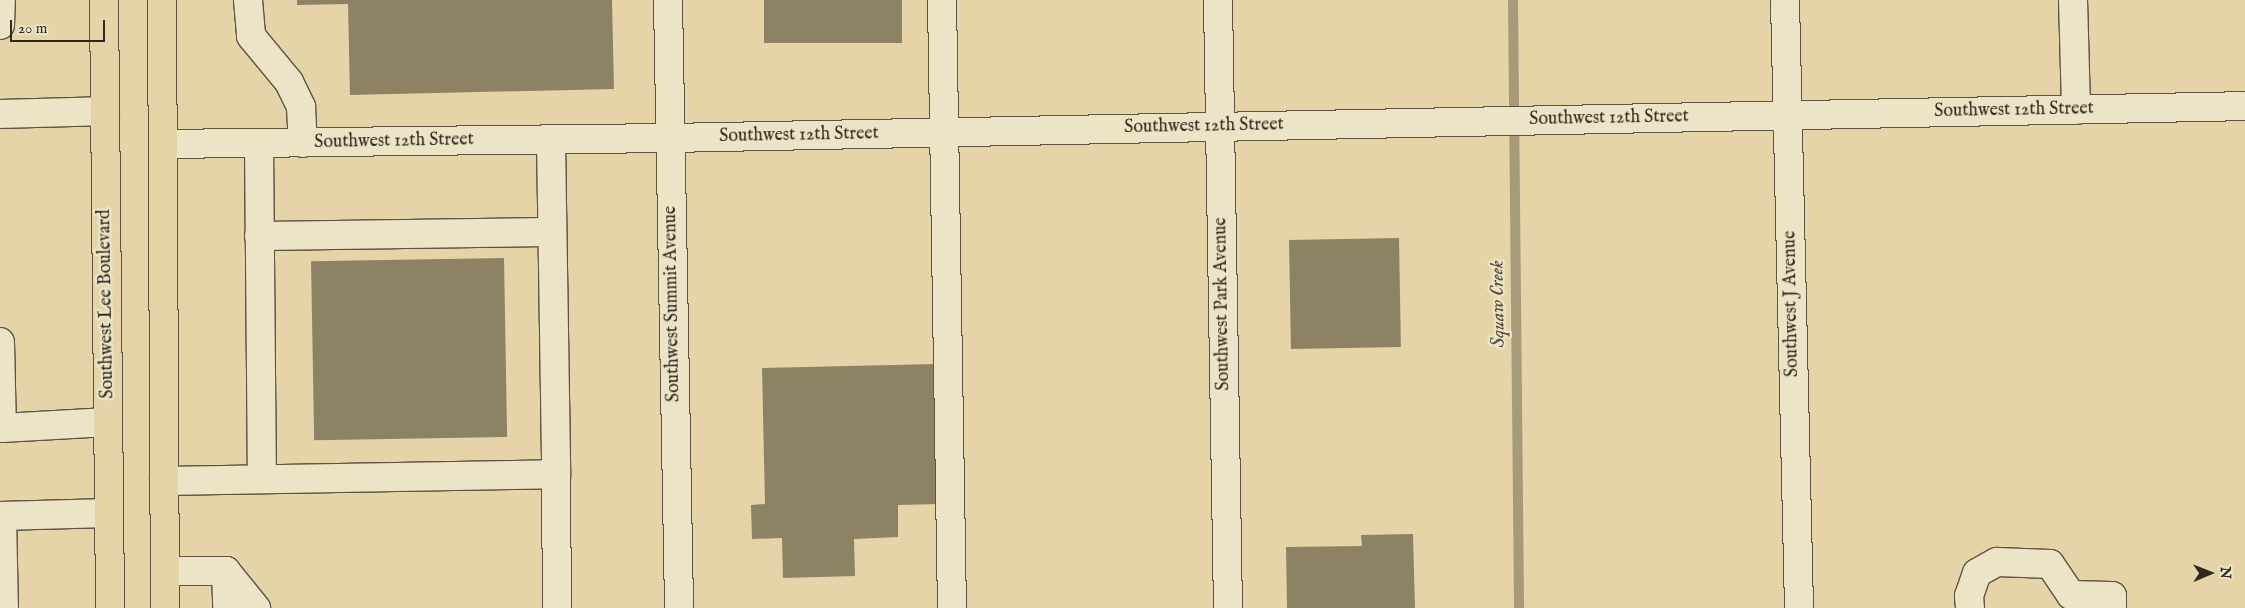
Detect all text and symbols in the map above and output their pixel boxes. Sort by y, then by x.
scale bar [12,10,108,42]
text: 20 m [18,19,47,38]
street label: Southwest 12th Street [1934,99,2094,123]
street label: Southwest 12th Street [1529,107,1689,131]
street label: Southwest 12th Street [1124,115,1284,139]
street label: Southwest 12th Street [719,124,879,148]
street label: Southwest 12th Street [314,130,474,154]
street label: Southwest Summit Avenue [660,206,686,402]
street label: Southwest Lee Boulevard [95,209,119,399]
street label: Southwest Park Avenue [1211,217,1235,391]
street label: Southwest J Avenue [1780,231,1804,377]
water label: Squaw Creek [1487,260,1511,348]
north arrow [2185,548,2235,598]
text: N [2216,567,2234,579]

